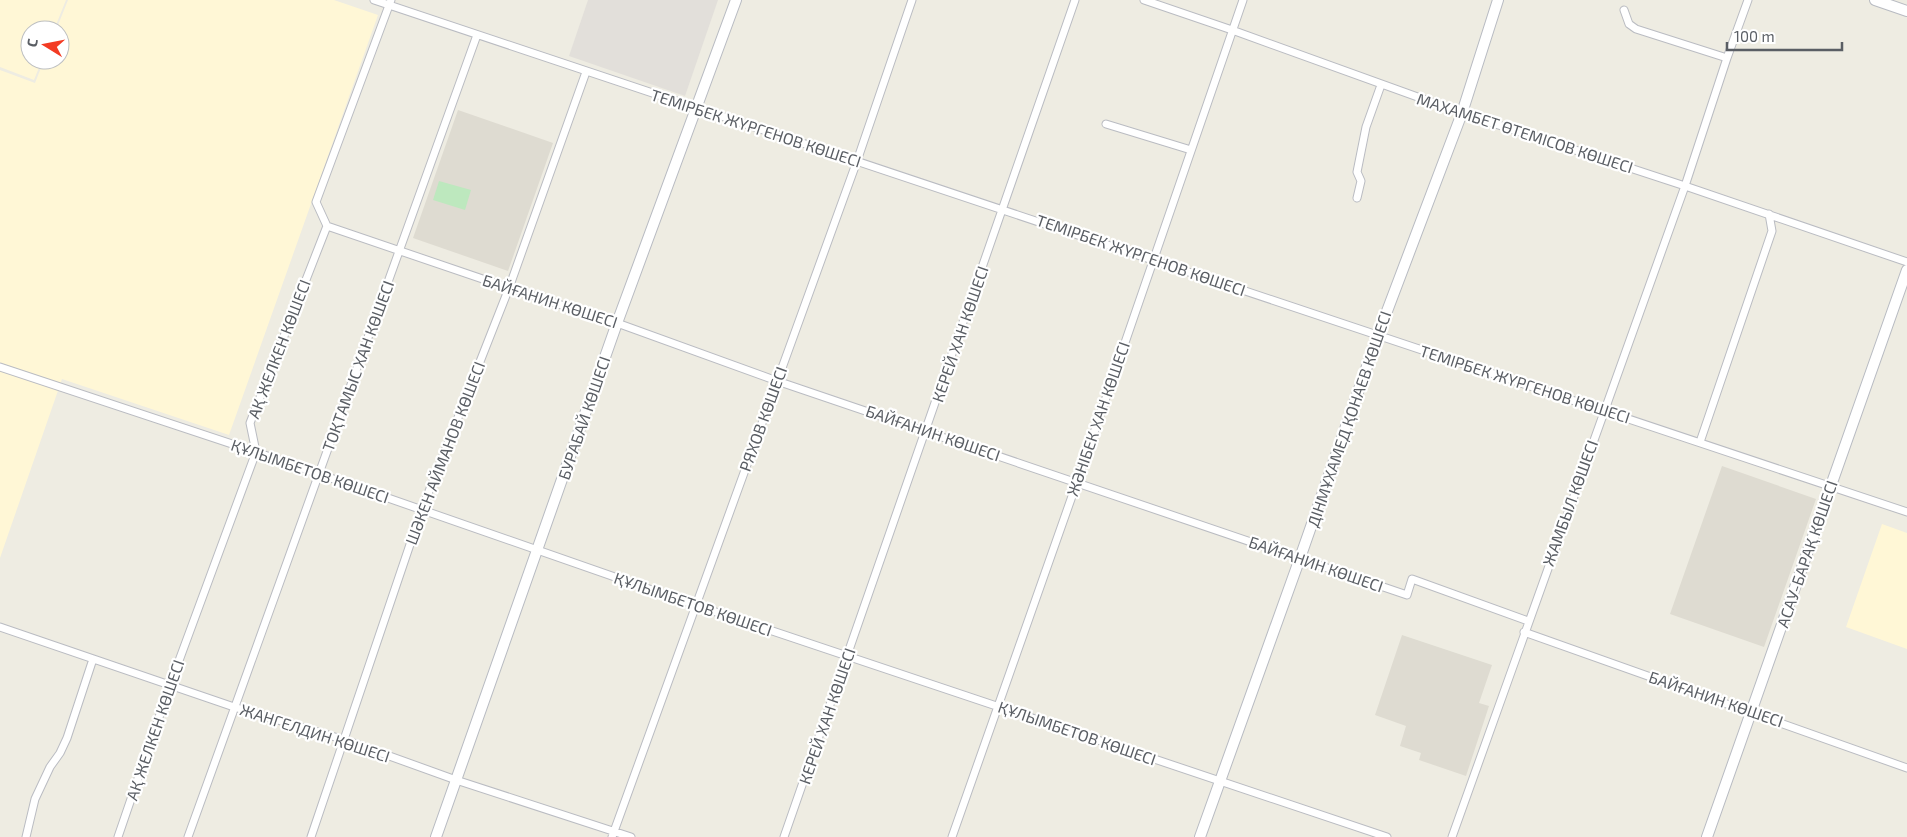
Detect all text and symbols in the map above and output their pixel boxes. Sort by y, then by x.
north arrow [20,20,70,70]
scale bar [1727,20,1842,52]
text: 100 m [1734,27,1775,45]
text: С [23,37,41,48]
street label: ТЕМІРБЕК ЖҮРГЕНОВ КӨШЕСІ [649,85,864,171]
street label: МАХАМБЕТ ӨТЕМІСОВ КӨШЕСІ [1415,89,1636,177]
street label: ТЕМІРБЕК ЖҮРГЕНОВ КӨШЕСІ [1034,210,1248,299]
street label: КЕРЕЙ ХАН КӨШЕСІ [927,263,992,404]
street label: БАЙҒАНИН КӨШЕСІ [480,270,620,331]
street label: АҚ ЖЕЛКЕН КӨШЕСІ [243,277,314,421]
street label: ТОҚТАМЫС ХАН КӨШЕСІ [318,278,397,454]
street label: ДІНМҰХАМЕД ҚОНАЕВ КӨШЕСІ [1303,308,1394,529]
street label: ЖӘНІБЕК ХАН КӨШЕСІ [1062,339,1133,499]
street label: ТЕМІРБЕК ЖҮРГЕНОВ КӨШЕСІ [1418,341,1633,427]
street label: БУРАБАЙ КӨШЕСІ [554,354,614,482]
street label: ШӘКЕН АЙМАНОВ КӨШЕСІ [401,359,488,547]
street label: РЯХОВ КӨШЕСІ [735,364,790,474]
street label: БАЙҒАНИН КӨШЕСІ [863,401,1003,464]
street label: ҚҰЛЫМБЕТОВ КӨШЕСІ [229,435,392,506]
street label: ЖАМБЫЛ КӨШЕСІ [1538,437,1601,568]
street label: АСАУ-БАРАҚ КӨШЕСІ [1772,478,1841,630]
street label: БАЙҒАНИН КӨШЕСІ [1246,532,1386,595]
street label: ҚҰЛЫМБЕТОВ КӨШЕСІ [612,568,775,639]
street label: КЕРЕЙ ХАН КӨШЕСІ [794,645,859,786]
street label: АҚ ЖЕЛКЕН КӨШЕСІ [122,657,188,803]
street label: БАЙҒАНИН КӨШЕСІ [1646,667,1786,730]
street label: ҚҰЛЫМБЕТОВ КӨШЕСІ [996,697,1159,768]
street label: ЖАНГЕЛДИН КӨШЕСІ [238,699,392,766]

